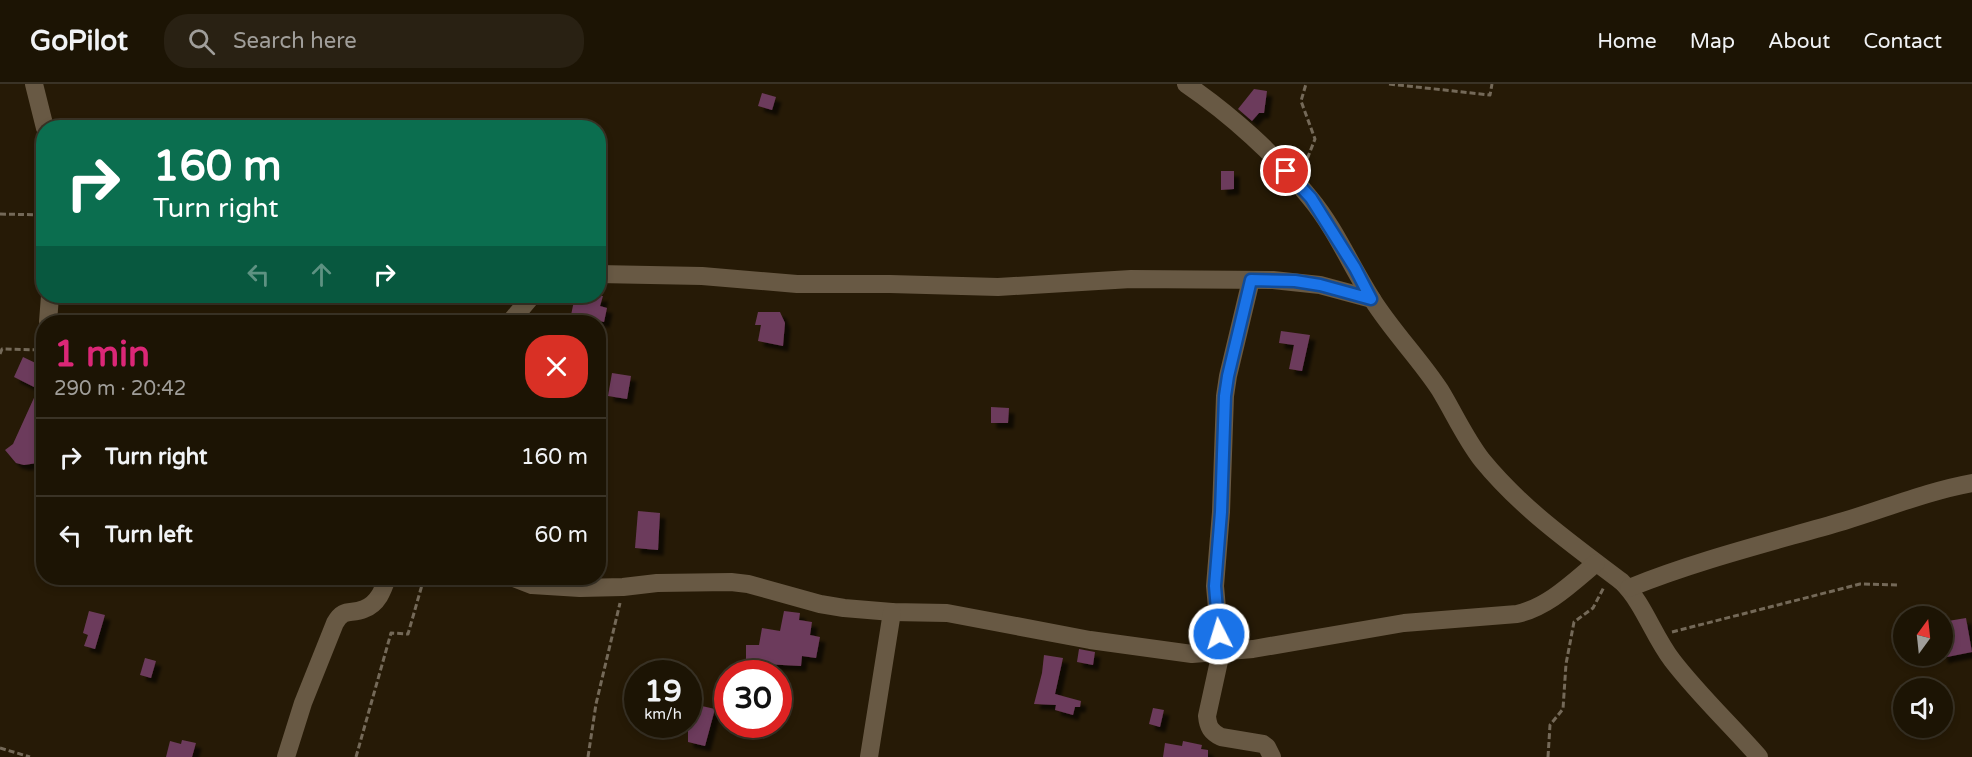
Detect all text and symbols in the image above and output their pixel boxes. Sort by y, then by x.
search box [164,14,584,68]
text: GoPilot [30,24,128,58]
icon: search [185,25,218,58]
text: Search here [233,28,357,54]
text: Home [1597,29,1657,54]
text: Map [1690,29,1735,54]
text: About [1768,29,1830,54]
text: Contact [1863,29,1942,54]
text: 160 m [153,141,282,192]
icon: right [54,144,132,222]
pin [1260,145,1311,196]
icon: arrive [1269,154,1302,187]
text: Turn right [153,192,279,225]
icon: left [242,258,275,291]
icon: ahead [305,258,338,291]
icon: right [368,258,401,291]
text: 1 min [54,333,150,376]
button: close [525,335,588,398]
text: 290 m · 20:42 [54,377,186,401]
icon: right [54,441,87,474]
text: Turn right [105,444,207,470]
text: 160 m [521,444,588,470]
icon: left [54,519,87,552]
text: Turn left [105,522,193,548]
text: 60 m [534,522,588,548]
position arrow [1187,602,1251,666]
north arrow [1893,606,1953,666]
map controls [1893,606,1953,738]
speed limit sign: 30 [714,660,792,738]
text: 19 [644,673,682,710]
button: sound [1893,678,1953,738]
text: km/h [644,705,682,723]

